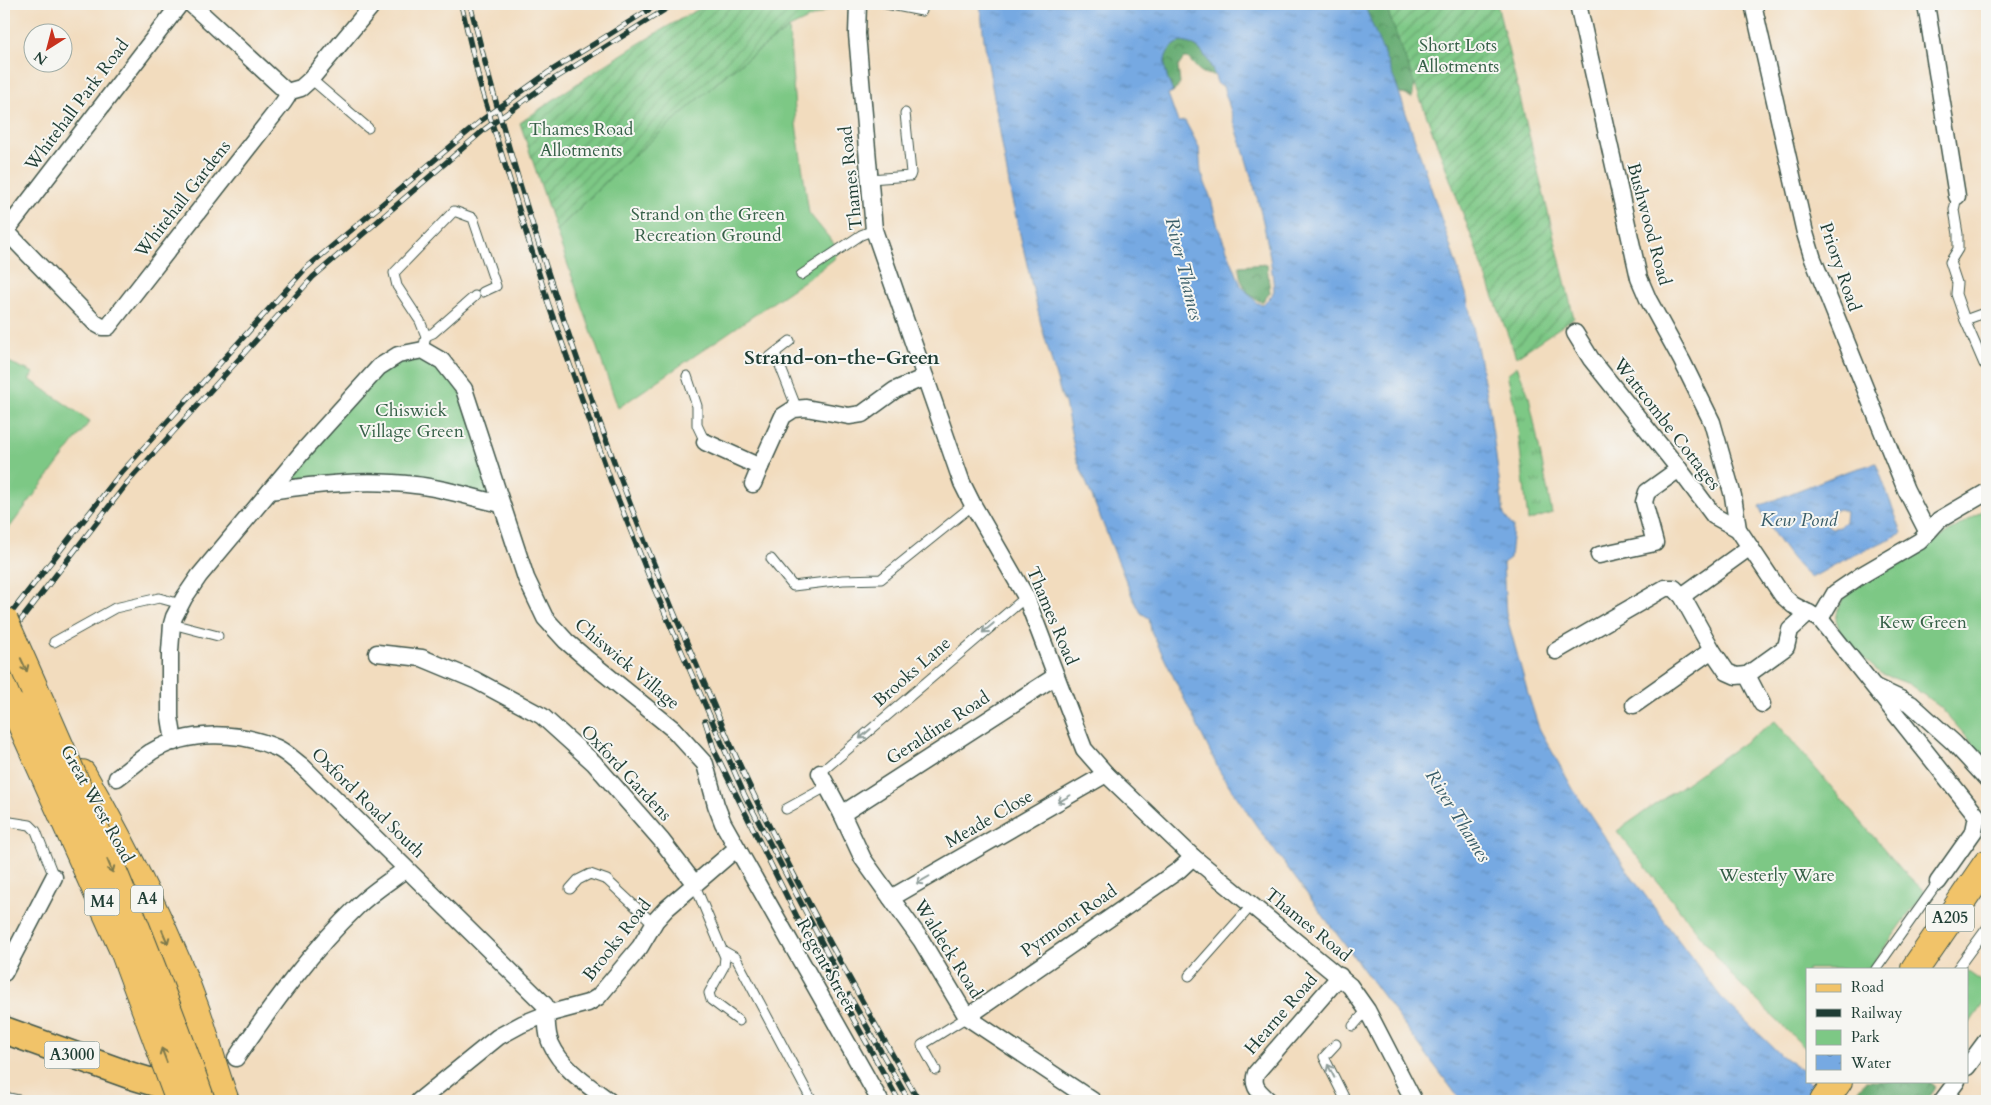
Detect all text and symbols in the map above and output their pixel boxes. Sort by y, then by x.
north arrow [22,22,72,72]
park label: Short Lots Allotments [1417,33,1499,79]
street label: Whitehall Park Road [18,34,135,177]
text: N [30,47,51,69]
park label: Thames Road Allotments [529,117,634,163]
street label: Thames Road [833,124,869,231]
street label: Whitehall Gardens [129,135,237,264]
street label: Bushwood Road [1621,160,1677,288]
park label: Strand on the Green Recreation Ground [631,202,786,248]
water label: River Thames [1159,215,1209,324]
street label: Priory Road [1813,219,1867,315]
district label: Strand-on-the-Green [744,344,940,371]
street label: Wattcombe Cottages [1607,352,1727,495]
park label: Chiswick Village Green [358,398,465,444]
water label: Kew Pond [1760,507,1839,533]
street label: Thames Road [1020,563,1084,669]
park label: Kew Green [1879,610,1968,635]
street label: Chiswick Village [569,613,685,715]
one-way arrow [982,622,995,634]
street label: Brooks Lane [868,631,956,713]
one-way arrow [19,657,29,672]
street label: Geraldine Road [881,685,995,771]
street label: Oxford Gardens [575,719,677,827]
one-way arrow [858,728,871,739]
street label: Great West Road [54,740,140,868]
street label: Oxford Road South [306,742,430,864]
water label: River Thames [1419,764,1497,868]
street label: Meade Close [940,784,1038,854]
one-way arrow [1057,794,1071,804]
one-way arrow [106,858,116,873]
park label: Westerly Ware [1718,863,1835,888]
one-way arrow [916,875,931,885]
street label: Pyrmont Road [1016,878,1122,963]
street label: Thames Road [1259,882,1357,968]
road number: A4 [131,886,163,912]
road number: M4 [84,889,120,916]
street label: Brooks Road [577,893,657,986]
street label: Waldeck Road [907,894,989,1004]
road number: A205 [1926,904,1974,931]
street label: Regent Street [790,914,862,1016]
one-way arrow [161,928,170,944]
street label: Hearne Road [1239,968,1324,1060]
legend [1806,968,1968,1082]
text: Road [1851,977,1884,997]
text: Railway [1851,1003,1902,1023]
text: Park [1851,1027,1880,1047]
road number: A3000 [44,1042,100,1068]
one-way arrow [159,1048,168,1064]
text: Water [1850,1053,1892,1073]
one-way arrow [1326,1064,1335,1079]

